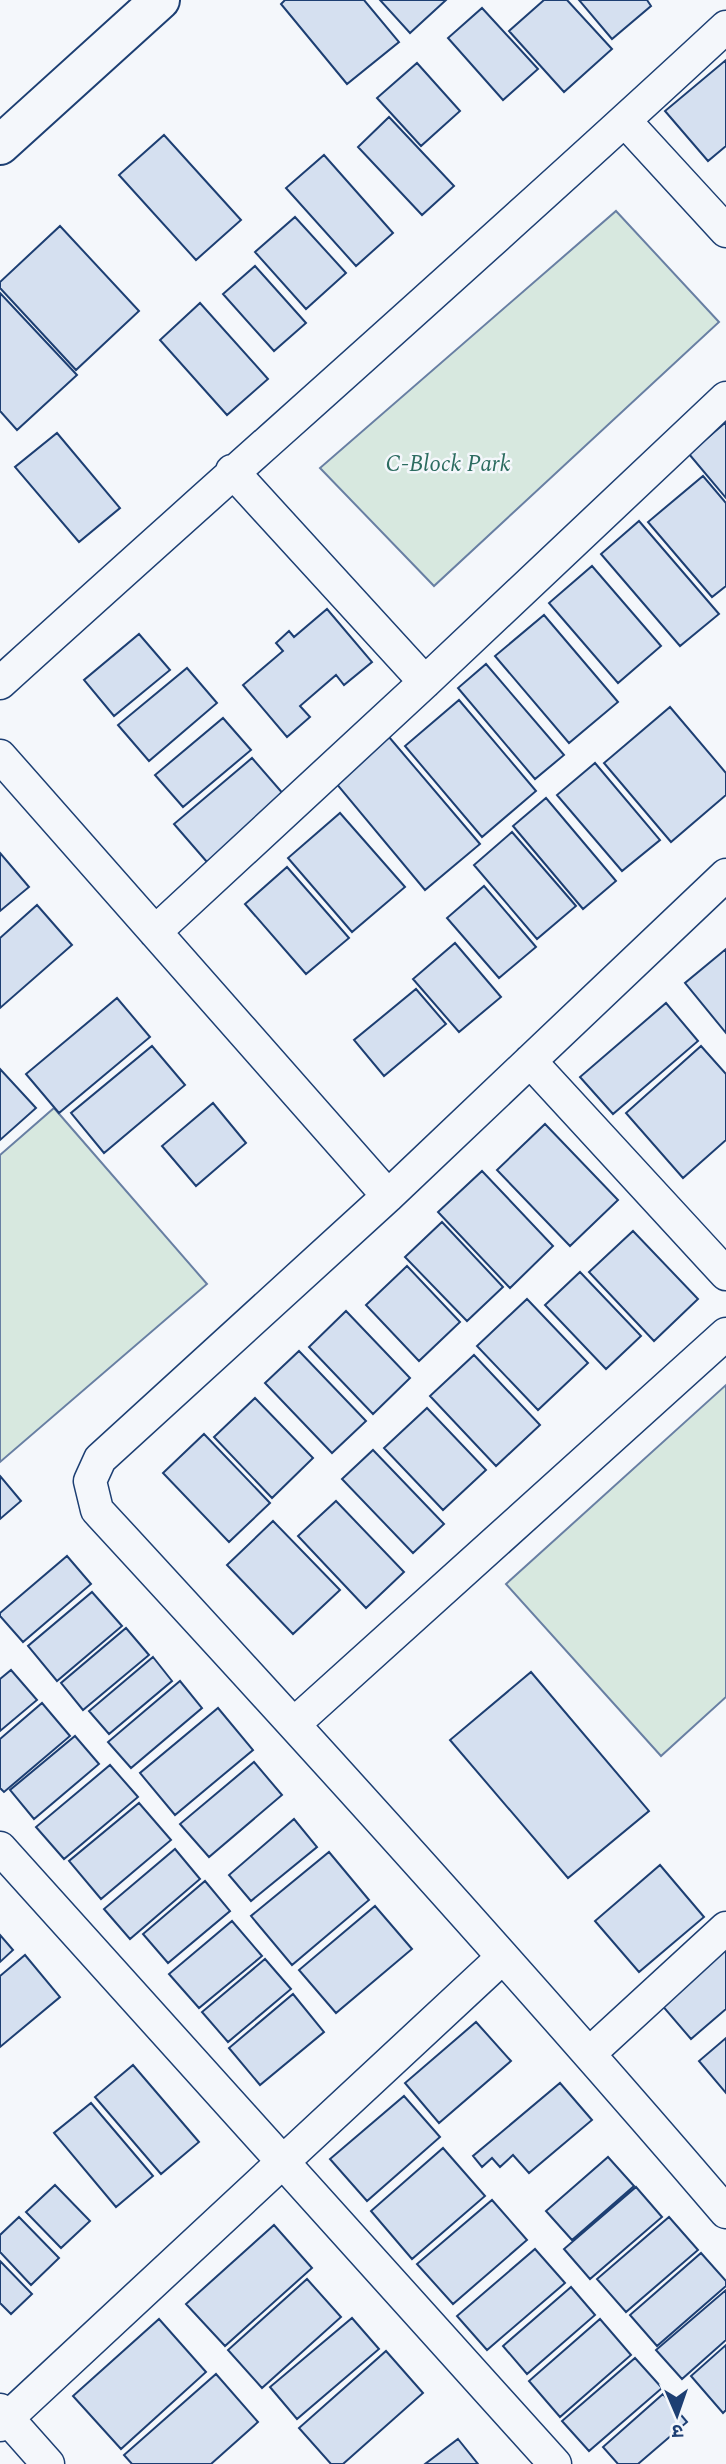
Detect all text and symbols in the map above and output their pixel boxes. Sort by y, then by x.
park label: C-Block Park [386,447,511,482]
north arrow [642,2380,712,2450]
text: उ [671,2416,684,2445]

